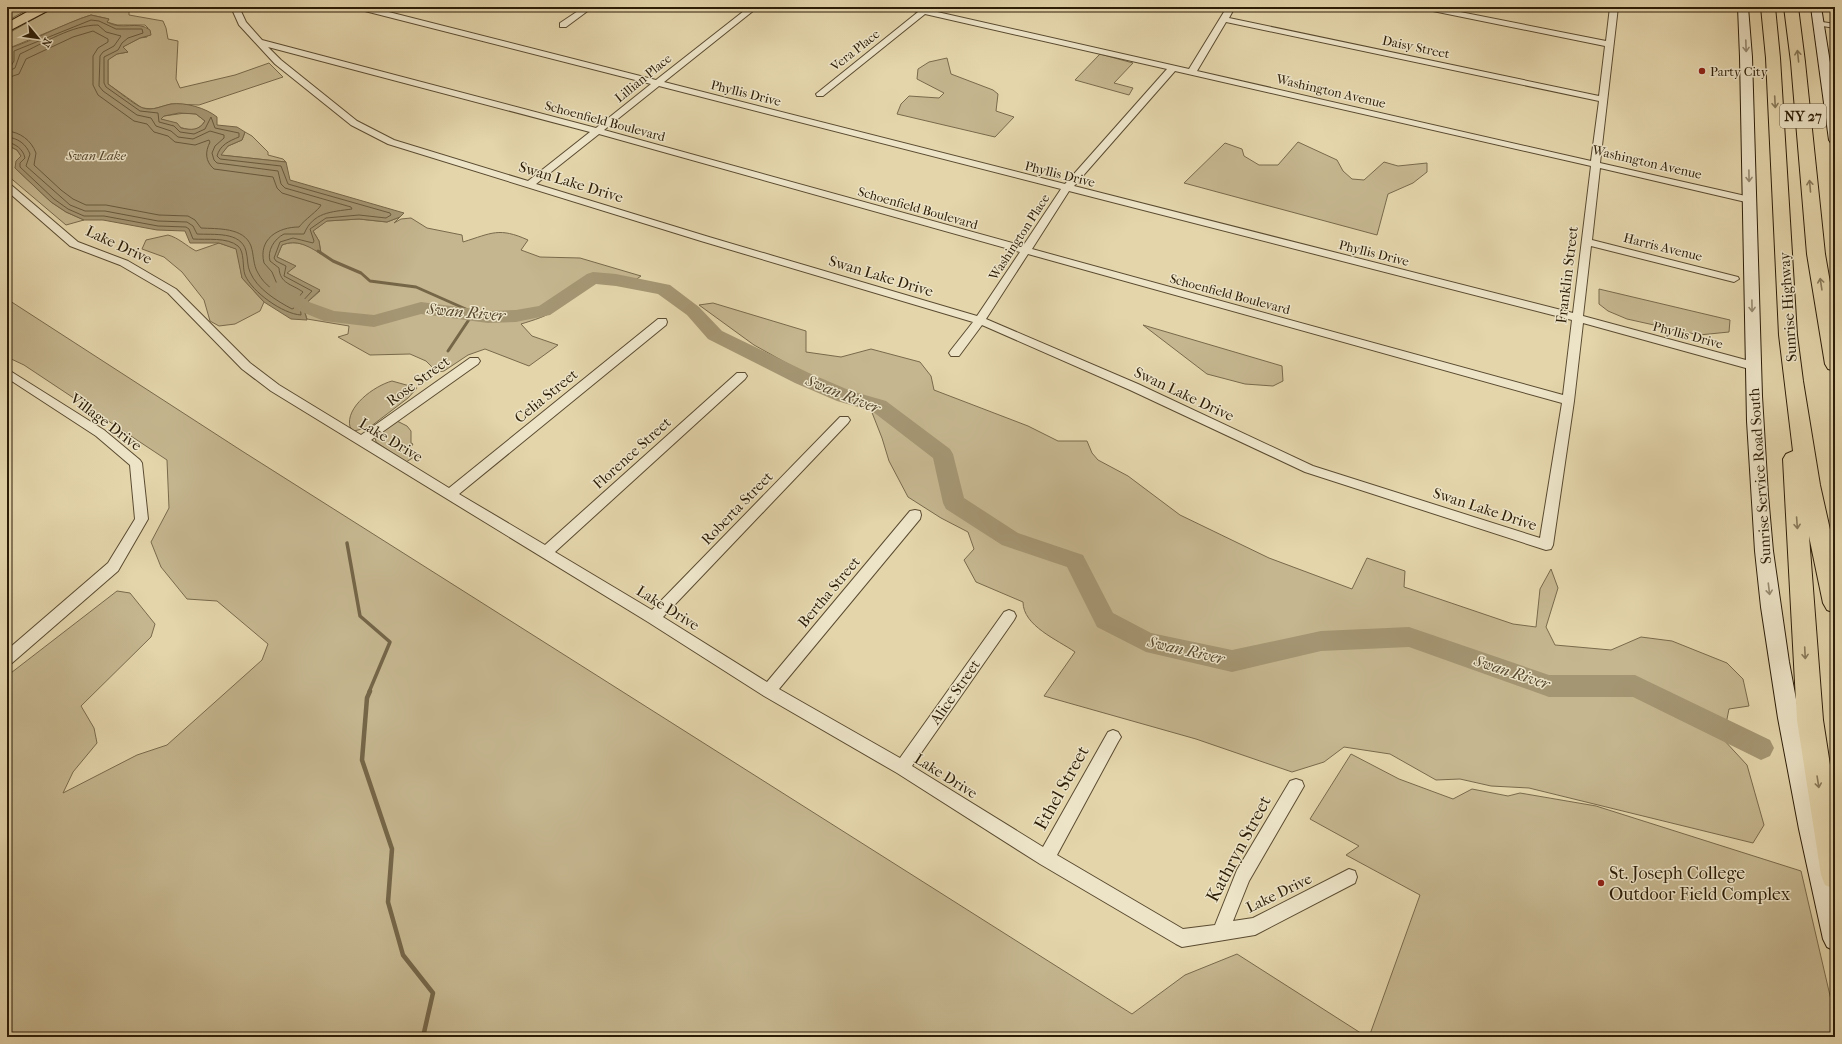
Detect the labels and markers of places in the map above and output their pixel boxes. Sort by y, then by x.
place label: Party City [1710,64,1769,79]
marker: Party City [1697,66,1707,76]
place label: St. Joseph College Outdoor Field Complex [1609,863,1791,905]
marker: St. Joseph College Outdoor Field Complex [1596,878,1606,888]

